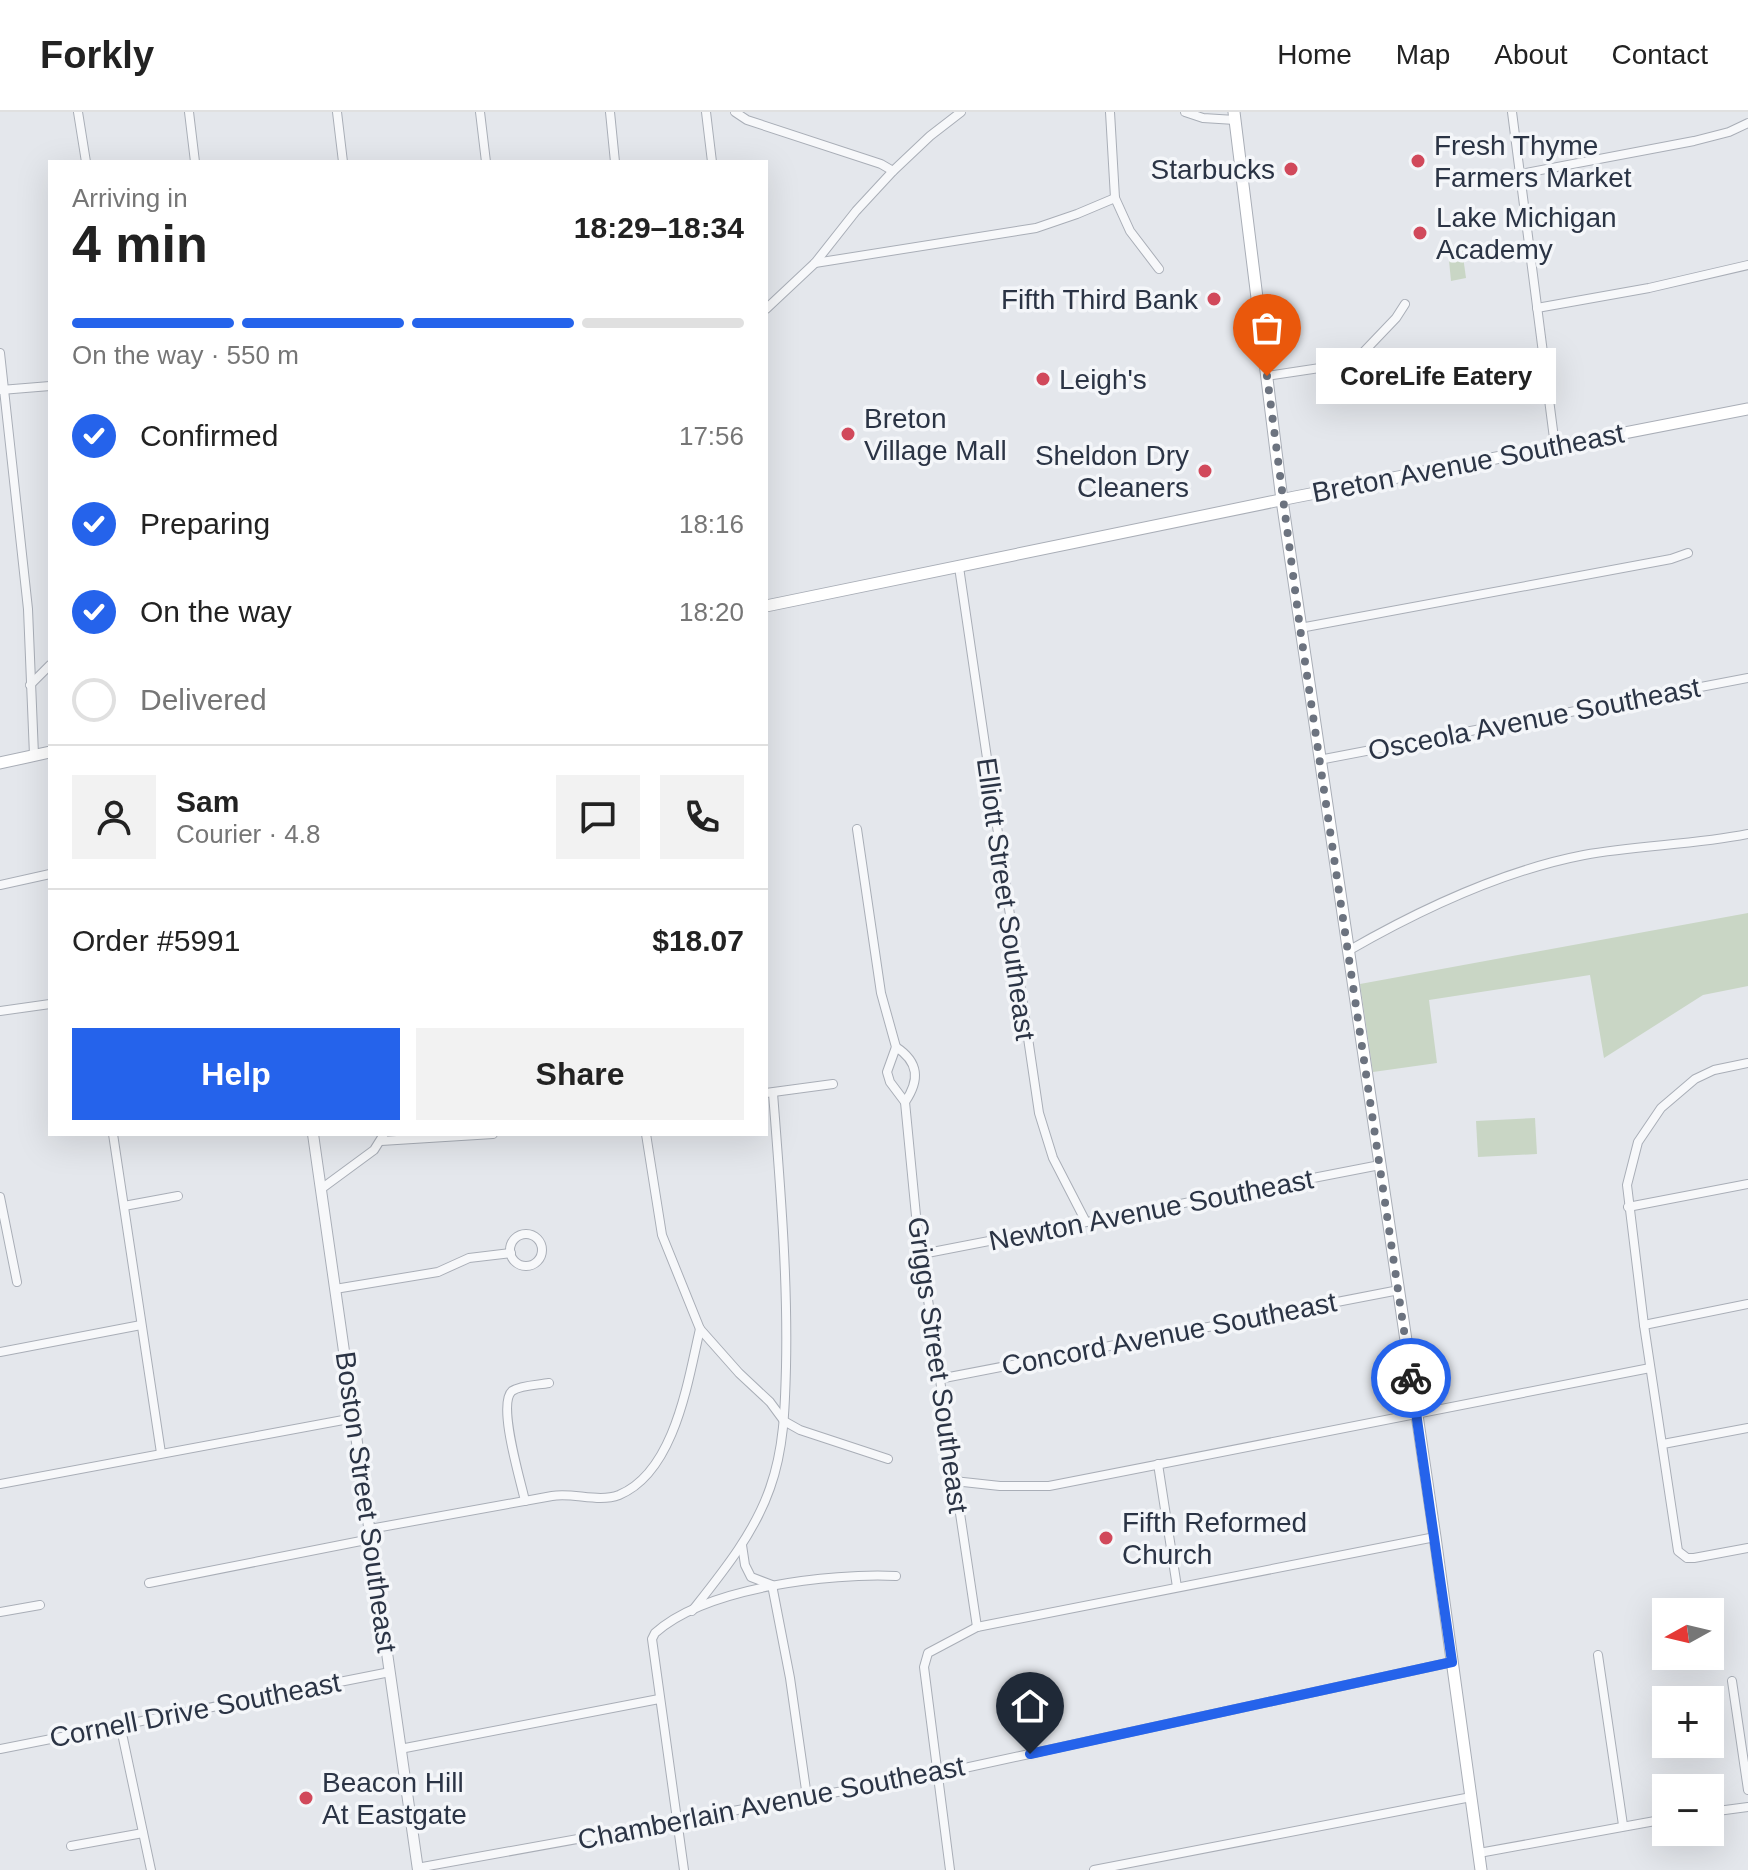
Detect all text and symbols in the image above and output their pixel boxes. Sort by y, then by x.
text: Forkly [40,34,154,76]
text: Home [1277,39,1352,70]
text: Map [1396,39,1450,70]
text: About [1494,39,1568,70]
text: Contact [1612,39,1708,70]
place label: Fresh Thyme Farmers Market [1434,130,1632,193]
marker: Fresh Thyme Farmers Market [1409,152,1427,170]
place label: Starbucks [1151,154,1275,185]
marker: Starbucks [1282,160,1300,178]
text: Arriving in [72,183,188,213]
place label: Lake Michigan Academy [1436,202,1617,265]
text: 18:29–18:34 [574,211,744,244]
text: 4 min [72,215,208,273]
marker: Lake Michigan Academy [1411,224,1429,242]
place label: Fifth Third Bank [1001,284,1199,315]
marker: Fifth Third Bank [1205,290,1223,308]
pin [1233,294,1301,376]
icon: bag [1245,306,1289,350]
text: On the way · 550 m [72,340,299,370]
callout: CoreLife Eatery [1315,348,1555,404]
text: CoreLife Eatery [1340,361,1532,391]
place label: Leigh's [1059,364,1147,395]
marker: Leigh's [1034,370,1052,388]
place label: Breton Village Mall [864,403,1007,466]
icon: check [72,414,116,458]
street label: Breton Avenue Southeast [1309,417,1627,508]
text: Confirmed [140,419,278,452]
text: 17:56 [679,421,744,451]
marker: Breton Village Mall [839,425,857,443]
place label: Sheldon Dry Cleaners [1035,440,1189,503]
marker: Sheldon Dry Cleaners [1196,462,1214,480]
icon: check [72,502,116,546]
text: Preparing [140,507,270,540]
text: 18:16 [679,509,744,539]
icon: check [72,590,116,634]
text: On the way [140,595,292,628]
text: 18:20 [679,597,744,627]
street label: Osceola Avenue Southeast [1365,672,1703,766]
text: Delivered [140,683,267,716]
street label: Elliott Street Southeast [971,756,1041,1042]
button: person [72,775,156,859]
button: chat [556,775,640,859]
button: phone [660,775,744,859]
text: Sam [176,785,239,818]
text: Courier · 4.8 [176,819,321,849]
text: Order #5991 [72,924,240,957]
text: $18.07 [652,924,744,957]
button: Help [72,1028,400,1120]
button: Share [416,1028,744,1120]
street label: Newton Avenue Southeast [986,1163,1316,1257]
street label: Griggs Street Southeast [902,1215,974,1515]
street label: Concord Avenue Southeast [999,1286,1339,1382]
courier [1371,1338,1451,1418]
street label: Boston Street Southeast [330,1350,403,1655]
icon: bike [1389,1356,1433,1400]
place label: Fifth Reformed Church [1122,1507,1307,1570]
marker: Fifth Reformed Church [1097,1529,1115,1547]
north arrow [1652,1598,1724,1670]
map controls [1652,1598,1724,1846]
street label: Cornell Drive Southeast [47,1667,343,1753]
pin [996,1672,1064,1754]
icon: home [1008,1684,1052,1728]
button: + [1652,1686,1724,1758]
street label: Chamberlain Avenue Southeast [575,1750,967,1856]
place label: Beacon Hill At Eastgate [322,1767,467,1830]
button: − [1652,1774,1724,1846]
marker: Beacon Hill At Eastgate [297,1789,315,1807]

